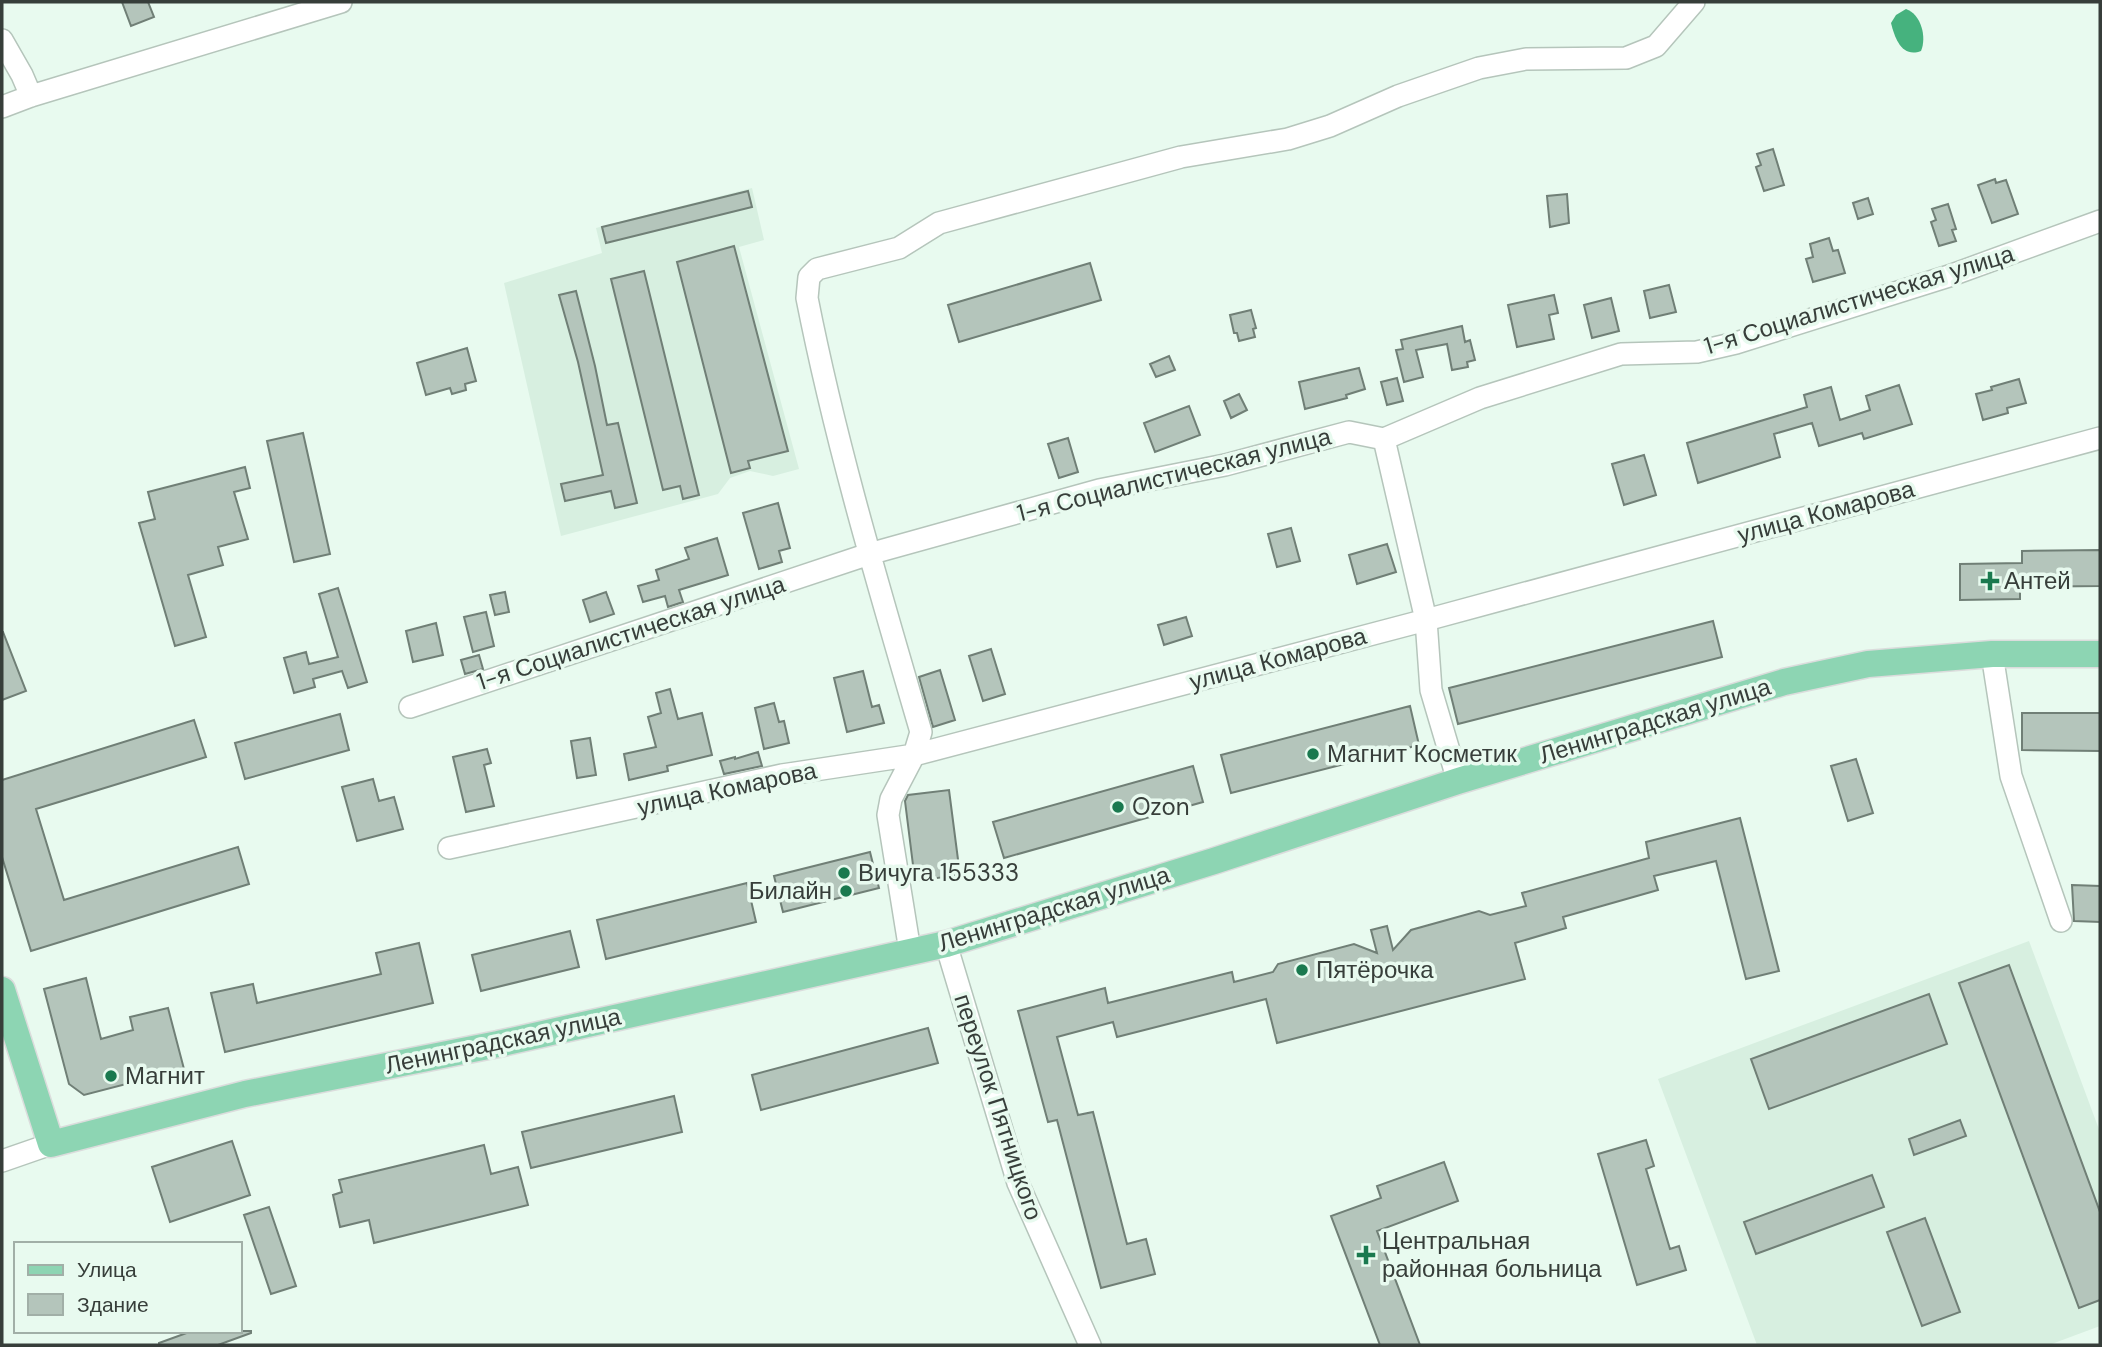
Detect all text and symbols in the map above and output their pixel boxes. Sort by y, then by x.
street label: 1-я Социалистическая улица [1700,237,2018,361]
street label: 1-я Социалистическая улица [1014,420,1335,529]
street label: улица Комарова [1734,473,1918,550]
place label: Антей [2004,565,2071,596]
street label: 1-я Социалистическая улица [473,568,790,697]
marker: Антей [1982,573,1998,589]
street label: улица Комарова [1186,620,1370,697]
street label: Ленинградская улица [1535,670,1775,770]
place label: Магнит Косметик [1327,738,1517,769]
marker: Магнит Косметик [1305,746,1321,762]
street label: улица Комарова [635,754,820,823]
place label: Ozon [1132,791,1190,822]
marker: Ozon [1110,799,1126,815]
place label: Вичуга 155333 [858,857,1019,888]
street label: Ленинградская улица [934,858,1174,958]
marker: Вичуга 155333 [836,865,852,881]
place label: Билайн [749,875,832,906]
marker: Билайн [838,883,854,899]
place label: Пятёрочка [1316,954,1434,985]
marker: Пятёрочка [1294,962,1310,978]
street label: переулок Пятницкого [947,990,1050,1224]
street label: Ленинградская улица [382,1000,624,1081]
place label: Магнит [125,1060,205,1091]
marker: Магнит [103,1068,119,1084]
place label: Центральная районная больница [1382,1225,1602,1284]
legend [14,1242,242,1333]
marker: Центральная районная больница [1356,1245,1376,1265]
text: Улица [77,1256,137,1284]
text: Здание [77,1291,149,1319]

